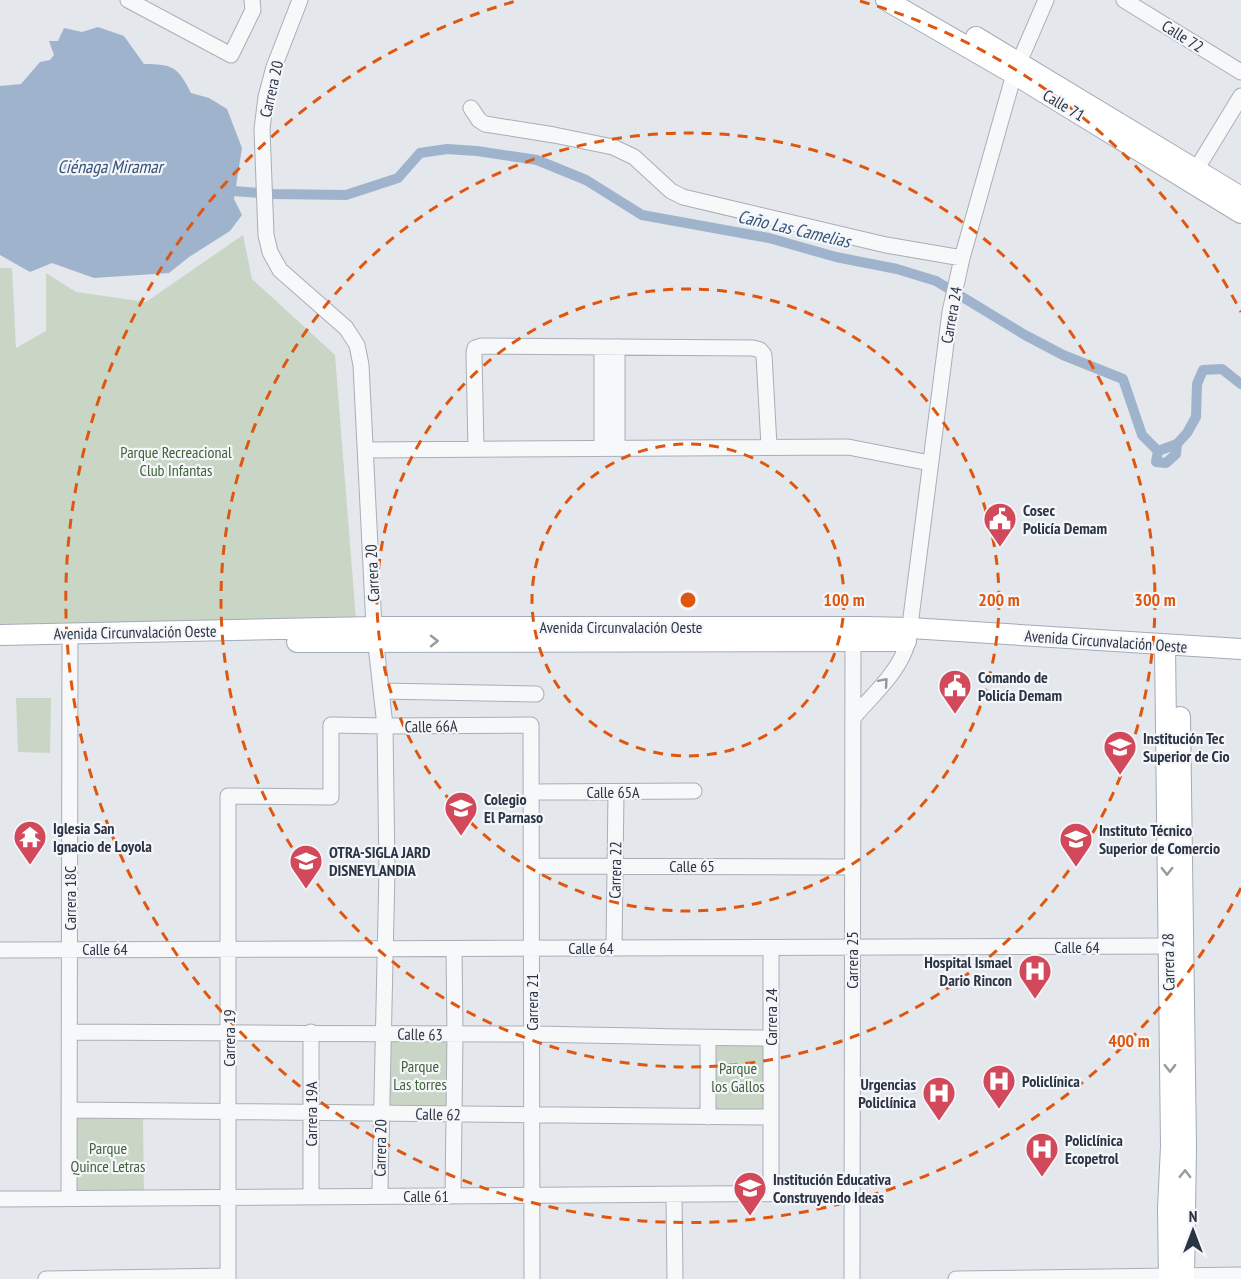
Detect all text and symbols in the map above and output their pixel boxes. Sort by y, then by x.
street label: Calle 72 [1158,15,1208,57]
street label: Carrera 20 [255,59,287,119]
street label: Calle 71 [1039,85,1089,125]
water label: Ciénaga Miramar [58,155,165,178]
water label: Caño Las Camelias [736,204,854,253]
street label: Carrera 24 [936,285,966,345]
park label: Parque Recreacional Club Infantas [120,442,232,480]
place label: Cosec Policía Demam [1023,500,1107,538]
public building icon: Cosec Policía Demam [982,501,1018,548]
street label: Carrera 20 [361,544,383,602]
text: 100 m [823,588,865,611]
text: 200 m [978,588,1020,611]
text: 300 m [1134,588,1176,611]
centre of rings [678,590,698,610]
street label: Avenida Circunvalación Oeste [540,617,702,637]
street label: Avenida Circunvalación Oeste [53,621,217,643]
street label: Avenida Circunvalación Oeste [1024,625,1188,657]
one-way arrow [429,635,438,647]
place label: Comando de Policía Demam [978,667,1062,705]
public building icon: Comando de Policía Demam [937,668,973,715]
one-way arrow [877,678,888,689]
street label: Calle 66A [404,716,458,736]
place label: Institución Tec Superior de Cio [1143,728,1230,766]
school or university icon: Institución Tec Superior de Cio [1102,729,1138,776]
street label: Calle 65A [587,782,640,802]
place label: Colegio El Parnaso [484,789,543,827]
school or university icon: Colegio El Parnaso [443,790,479,837]
place label: Iglesia San Ignacio de Loyola [53,818,152,856]
temple icon: Iglesia San Ignacio de Loyola [12,819,48,866]
place label: Instituto Técnico Superior de Comercio [1099,820,1220,858]
school or university icon: Instituto Técnico Superior de Comercio [1058,821,1094,868]
street label: Carrera 22 [604,841,626,899]
place label: OTRA-SIGLA JARD DISNEYLANDIA [329,842,431,880]
school or university icon: OTRA-SIGLA JARD DISNEYLANDIA [288,843,324,890]
street label: Calle 65 [669,856,715,876]
street label: Carrera 18C [60,866,80,930]
one-way arrow [1161,867,1173,876]
street label: Carrera 25 [842,931,862,989]
street label: Carrera 28 [1157,933,1179,991]
street label: Calle 64 [1054,937,1100,957]
street label: Calle 64 [568,938,614,958]
street label: Calle 64 [82,939,128,959]
place label: Hospital Ismael Dario Rincon [924,952,1012,990]
hospital icon: Hospital Ismael Dario Rincon [1017,953,1053,1000]
street label: Carrera 21 [522,973,542,1031]
street label: Carrera 24 [761,988,781,1046]
street label: Carrera 19 [219,1009,239,1067]
street label: Calle 63 [397,1024,443,1044]
text: 400 m [1108,1029,1150,1052]
park label: Parque Las torres [393,1056,447,1094]
park label: Parque los Gallos [711,1058,765,1096]
hospital icon: Policlínica [981,1063,1017,1110]
one-way arrow [1163,1064,1176,1073]
place label: Policlínica [1022,1071,1080,1091]
place label: Urgencias Policlínica [858,1074,916,1112]
hospital icon: Urgencias Policlínica [921,1075,957,1122]
street label: Carrera 19A [301,1081,321,1147]
street label: Calle 62 [415,1104,461,1124]
street label: Carrera 20 [369,1119,391,1177]
place label: Policlínica Ecopetrol [1065,1130,1123,1168]
hospital icon: Policlínica Ecopetrol [1024,1131,1060,1178]
park label: Parque Quince Letras [71,1138,145,1176]
place label: Institución Educativa Construyendo Ideas [773,1169,891,1207]
school or university icon: Institución Educativa Construyendo Ideas [732,1170,768,1217]
one-way arrow [1179,1170,1192,1179]
street label: Calle 61 [403,1186,449,1206]
north arrow [1163,1201,1223,1261]
text: N [1189,1206,1197,1226]

